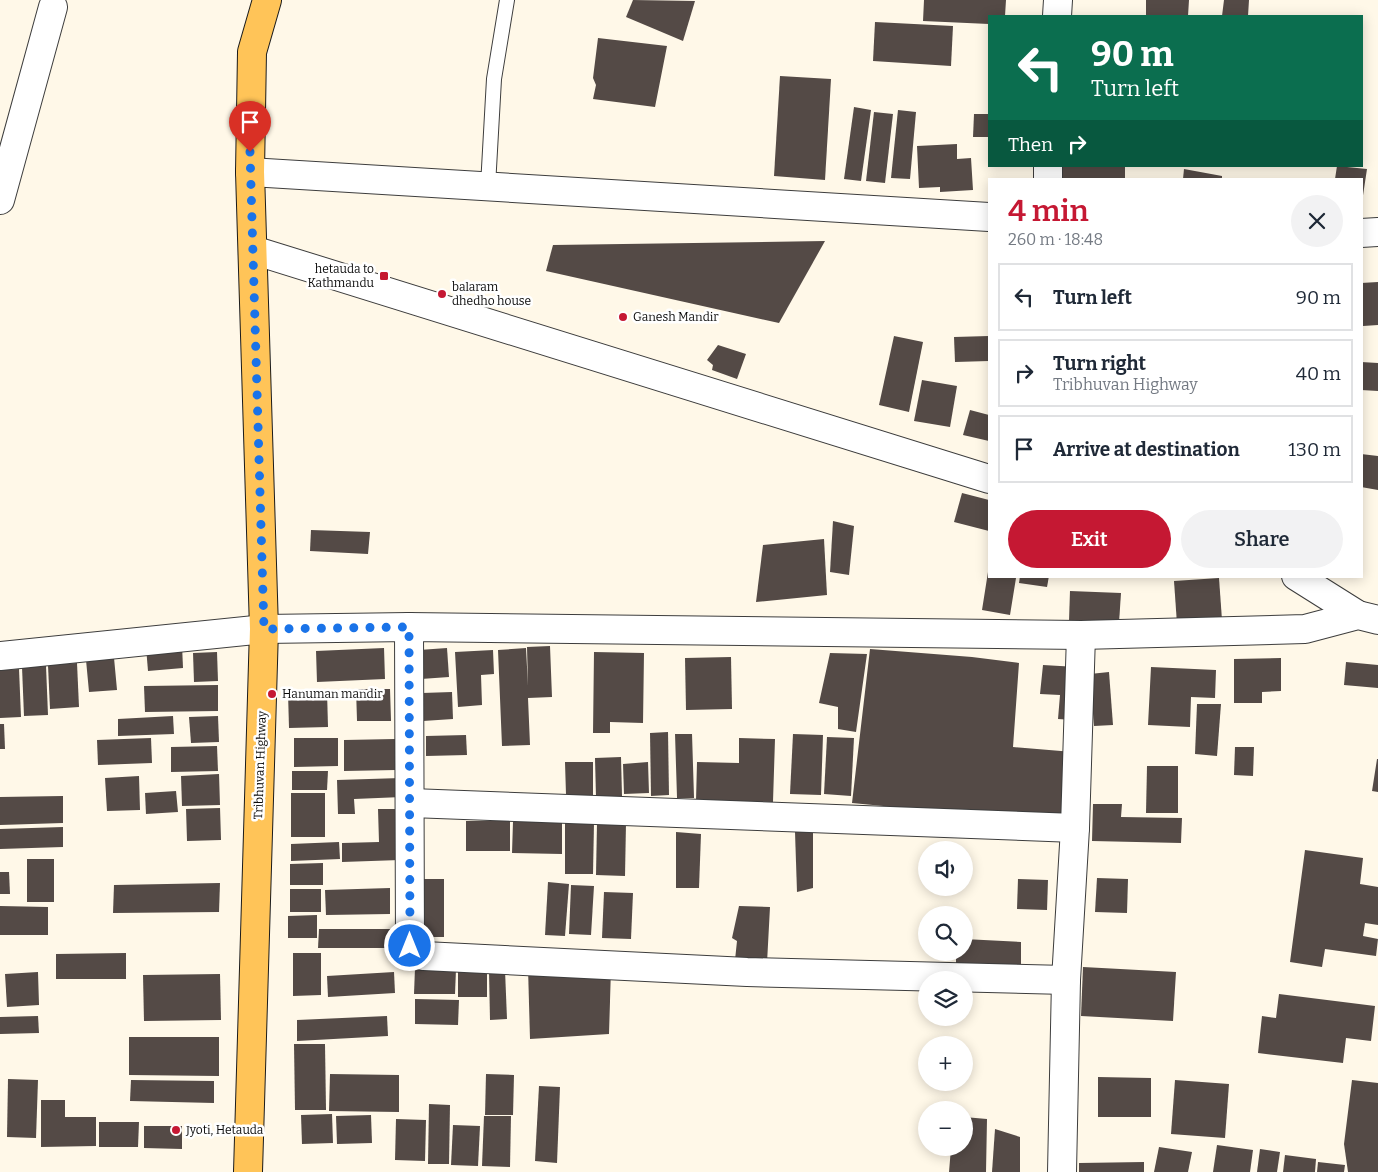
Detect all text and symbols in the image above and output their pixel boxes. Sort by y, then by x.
text: 90 m [1091,33,1174,75]
icon: left [1008,35,1073,100]
text: Turn left [1091,75,1179,102]
pin [229,101,271,152]
icon: arrive [236,108,264,136]
icon: right [1063,130,1091,158]
text: Then [1008,133,1053,156]
text: 4 min [1008,193,1089,229]
button: close [1291,195,1343,247]
text: 260 m · 18:48 [1008,230,1103,249]
place label: hetauda to Kathmandu [308,262,375,290]
marker: hetauda to Kathmandu [378,270,390,282]
place label: balaram dhedho house [452,280,531,308]
icon: left [1010,283,1038,311]
text: Turn left [1053,286,1132,309]
text: 90 m [1296,286,1341,309]
marker: balaram dhedho house [436,288,448,300]
place label: Ganesh Mandir [633,310,719,324]
marker: Ganesh Mandir [617,311,629,323]
text: Turn right [1053,352,1146,375]
icon: right [1010,359,1038,387]
text: 40 m [1296,362,1341,385]
text: Tribhuvan Highway [1053,375,1198,394]
icon: arrive [1010,435,1038,463]
text: Arrive at destination [1053,438,1240,461]
text: 130 m [1288,438,1341,461]
button: Exit [1008,510,1171,568]
button: Share [1181,510,1343,568]
place label: Hanuman mandir [282,687,383,701]
marker: Hanuman mandir [266,688,278,700]
street label: Tribhuvan Highway [251,710,269,819]
map controls [918,841,973,1156]
button: sound [918,841,973,896]
button: search [918,906,973,961]
position arrow [383,919,435,971]
button: layers [918,971,973,1026]
button: + [918,1036,973,1091]
button: − [918,1101,973,1156]
place label: Jyoti, Hetauda [185,1123,264,1137]
marker: Jyoti, Hetauda [170,1124,182,1136]

